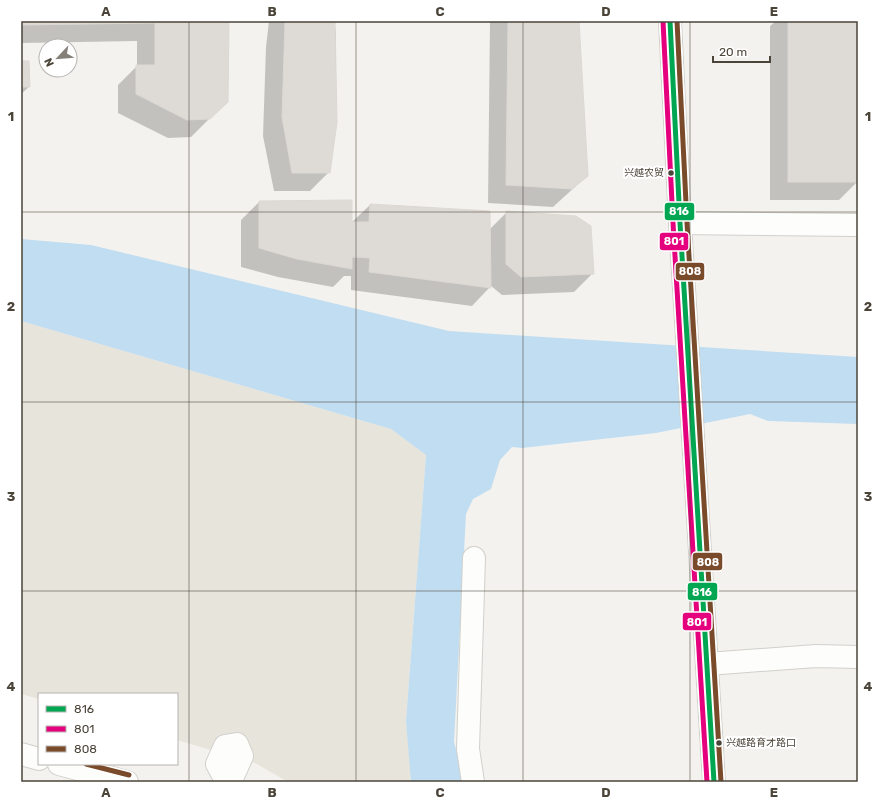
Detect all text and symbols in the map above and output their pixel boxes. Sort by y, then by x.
text: A [101,4,111,19]
text: B [267,4,277,19]
text: C [435,4,445,19]
text: D [601,4,611,19]
text: E [770,4,778,19]
north arrow [38,38,78,78]
scale bar [713,38,770,64]
text: 20 m [719,45,747,59]
text: N [42,56,57,69]
text: 1 [8,109,14,124]
text: 1 [865,109,871,124]
place label: 兴越农贸 [624,167,664,179]
marker: 兴越农贸 [666,168,676,178]
line badge: 816 [664,202,695,221]
text: 816 [669,205,689,218]
line badge: 801 [659,232,689,251]
text: 801 [664,235,684,248]
line badge: 808 [675,262,705,281]
text: 808 [679,265,701,278]
text: 2 [7,299,15,314]
text: 2 [864,299,872,314]
text: 3 [7,489,16,504]
text: 3 [864,489,873,504]
line badge: 808 [692,552,723,571]
text: 808 [697,556,719,569]
line badge: 816 [687,582,718,601]
text: 816 [692,586,712,599]
line badge: 801 [682,612,712,631]
text: 801 [687,616,707,629]
text: 4 [7,679,16,694]
text: 4 [864,679,873,694]
legend [38,693,178,765]
text: 816 [74,702,94,716]
text: 801 [74,722,94,736]
place label: 兴越路育才路口 [726,737,796,749]
marker: 兴越路育才路口 [714,738,724,748]
text: 808 [74,742,97,756]
text: A [101,785,111,800]
text: B [267,785,277,800]
text: C [435,785,445,800]
text: D [601,785,611,800]
text: E [770,785,778,800]

